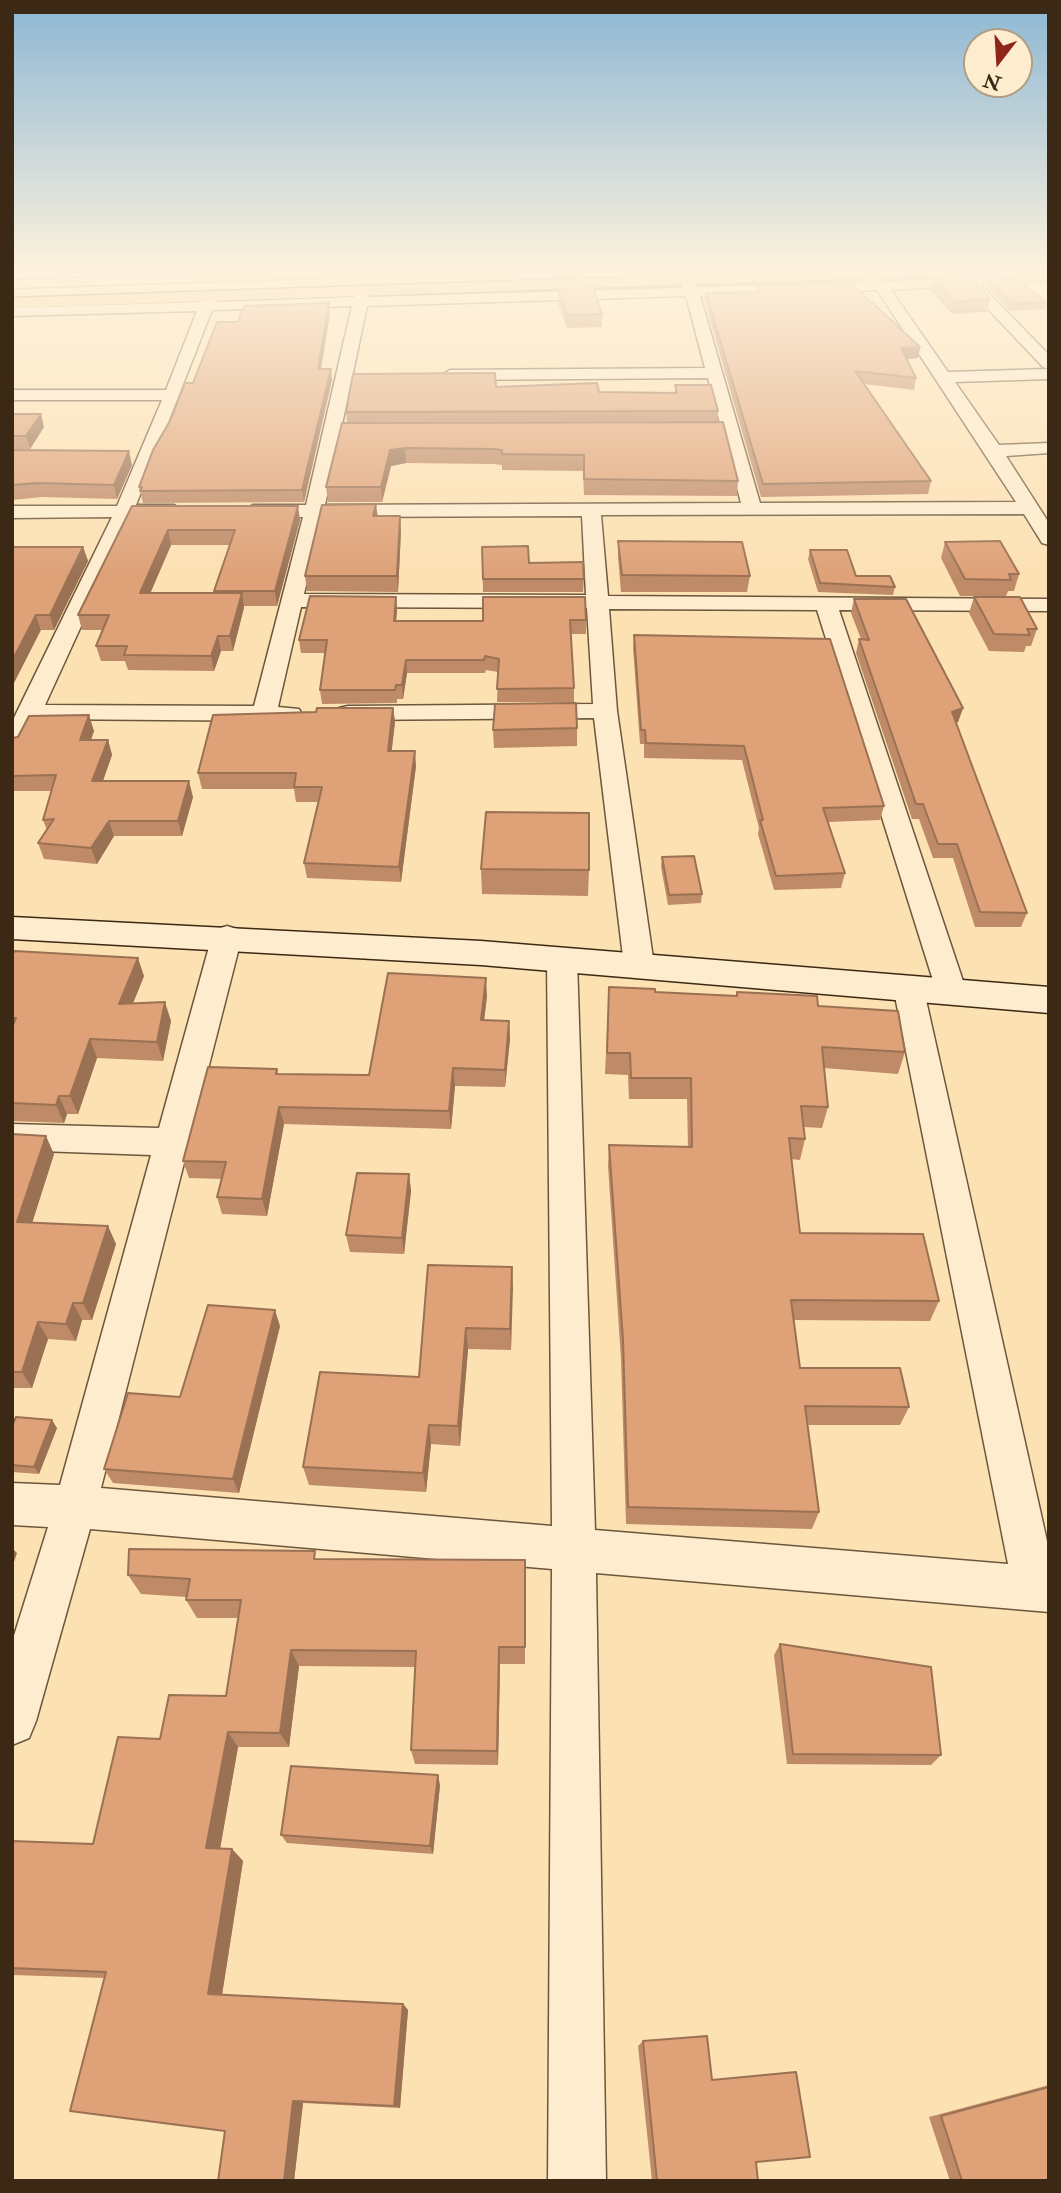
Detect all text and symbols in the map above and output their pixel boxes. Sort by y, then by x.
north arrow [963,28,1033,98]
text: N [981,67,1004,95]

